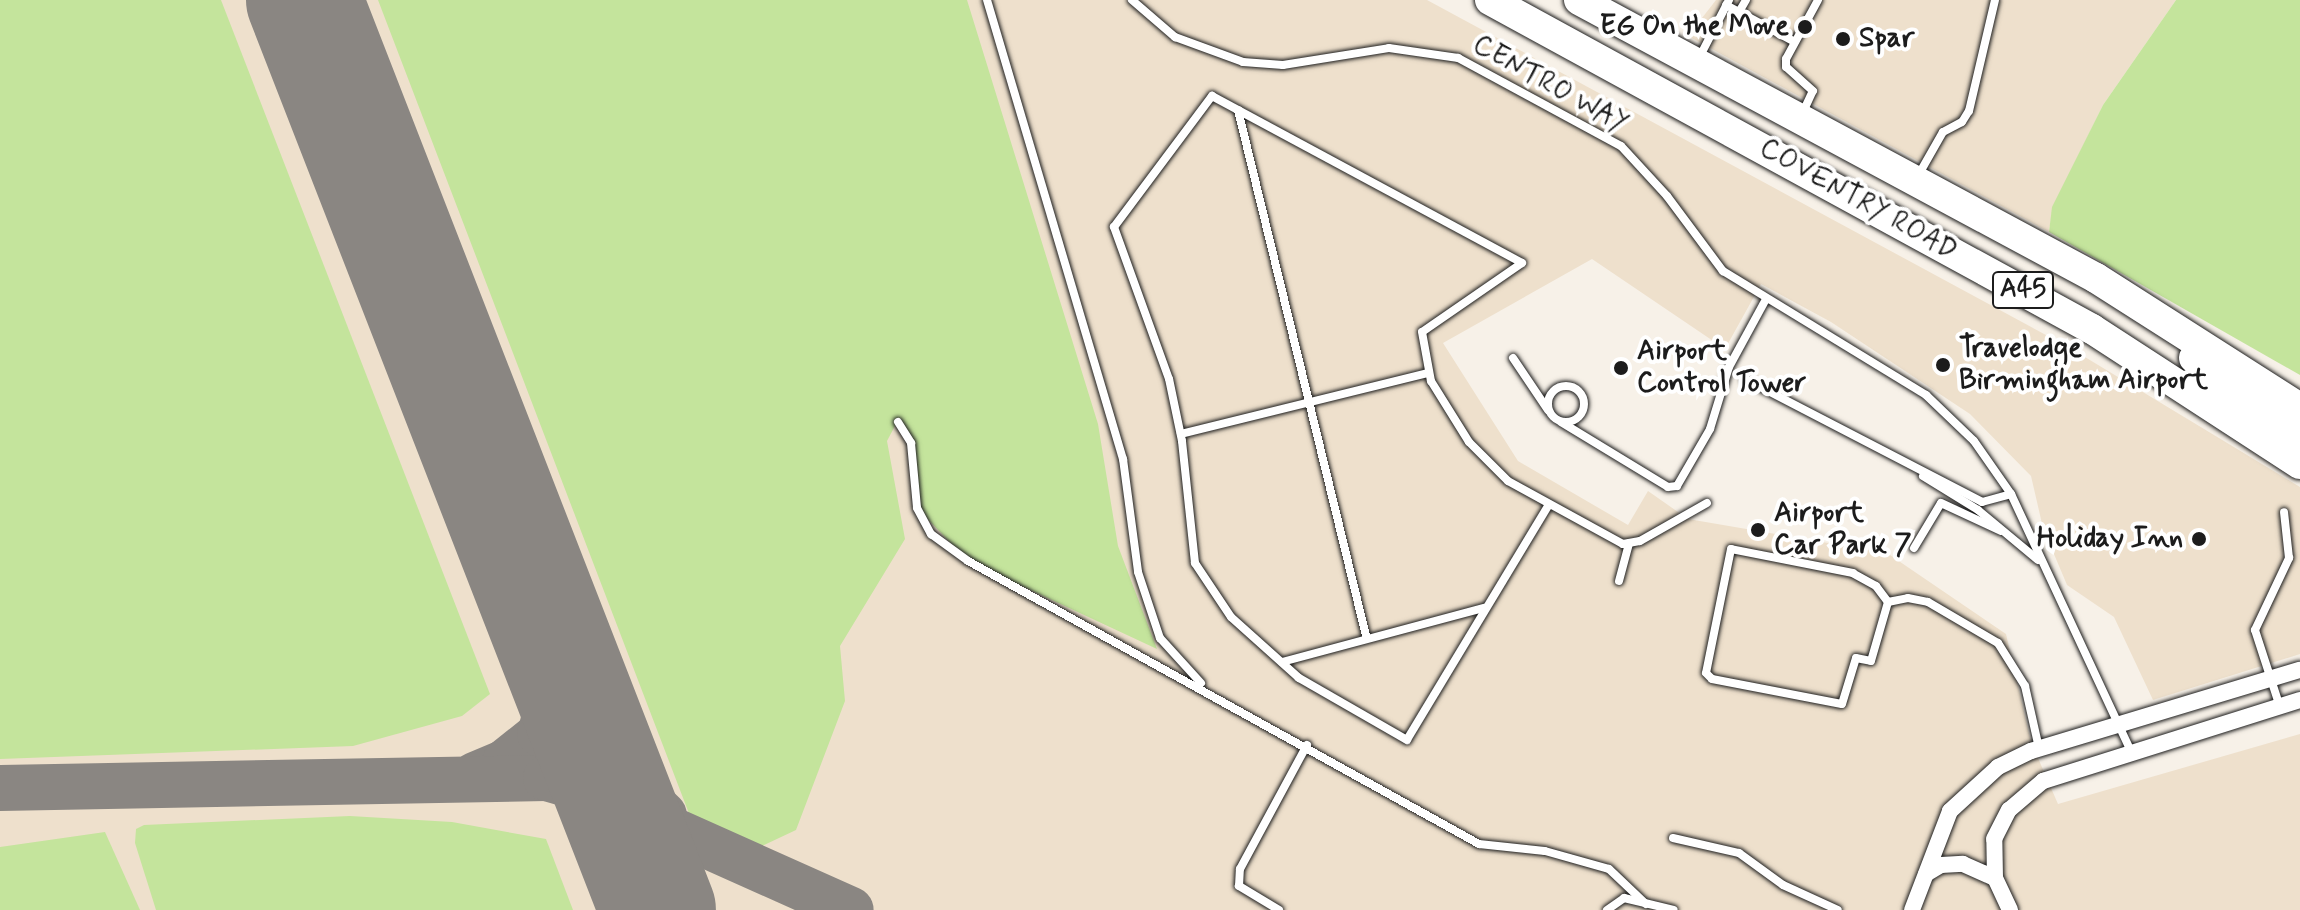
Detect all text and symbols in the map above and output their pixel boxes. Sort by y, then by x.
place label: EG On the Move [1601,10,1789,44]
marker: EG On the Move [1796,18,1814,36]
place label: Spar [1859,22,1914,56]
street label: CENTRO WAY [1466,28,1634,142]
marker: Spar [1834,30,1852,48]
street label: COVENTRY ROAD [1753,132,1963,268]
road number: A45 [1991,268,2055,312]
place label: Travelodge Birmingham Airport [1959,332,2208,398]
place label: Airport Control Tower [1637,335,1804,401]
marker: Travelodge Birmingham Airport [1934,356,1952,374]
marker: Airport Control Tower [1612,359,1630,377]
place label: Airport Car Park 7 [1774,497,1908,563]
marker: Airport Car Park 7 [1749,521,1767,539]
place label: Holiday Inn [2044,522,2183,556]
marker: Holiday Inn [2190,530,2208,548]

